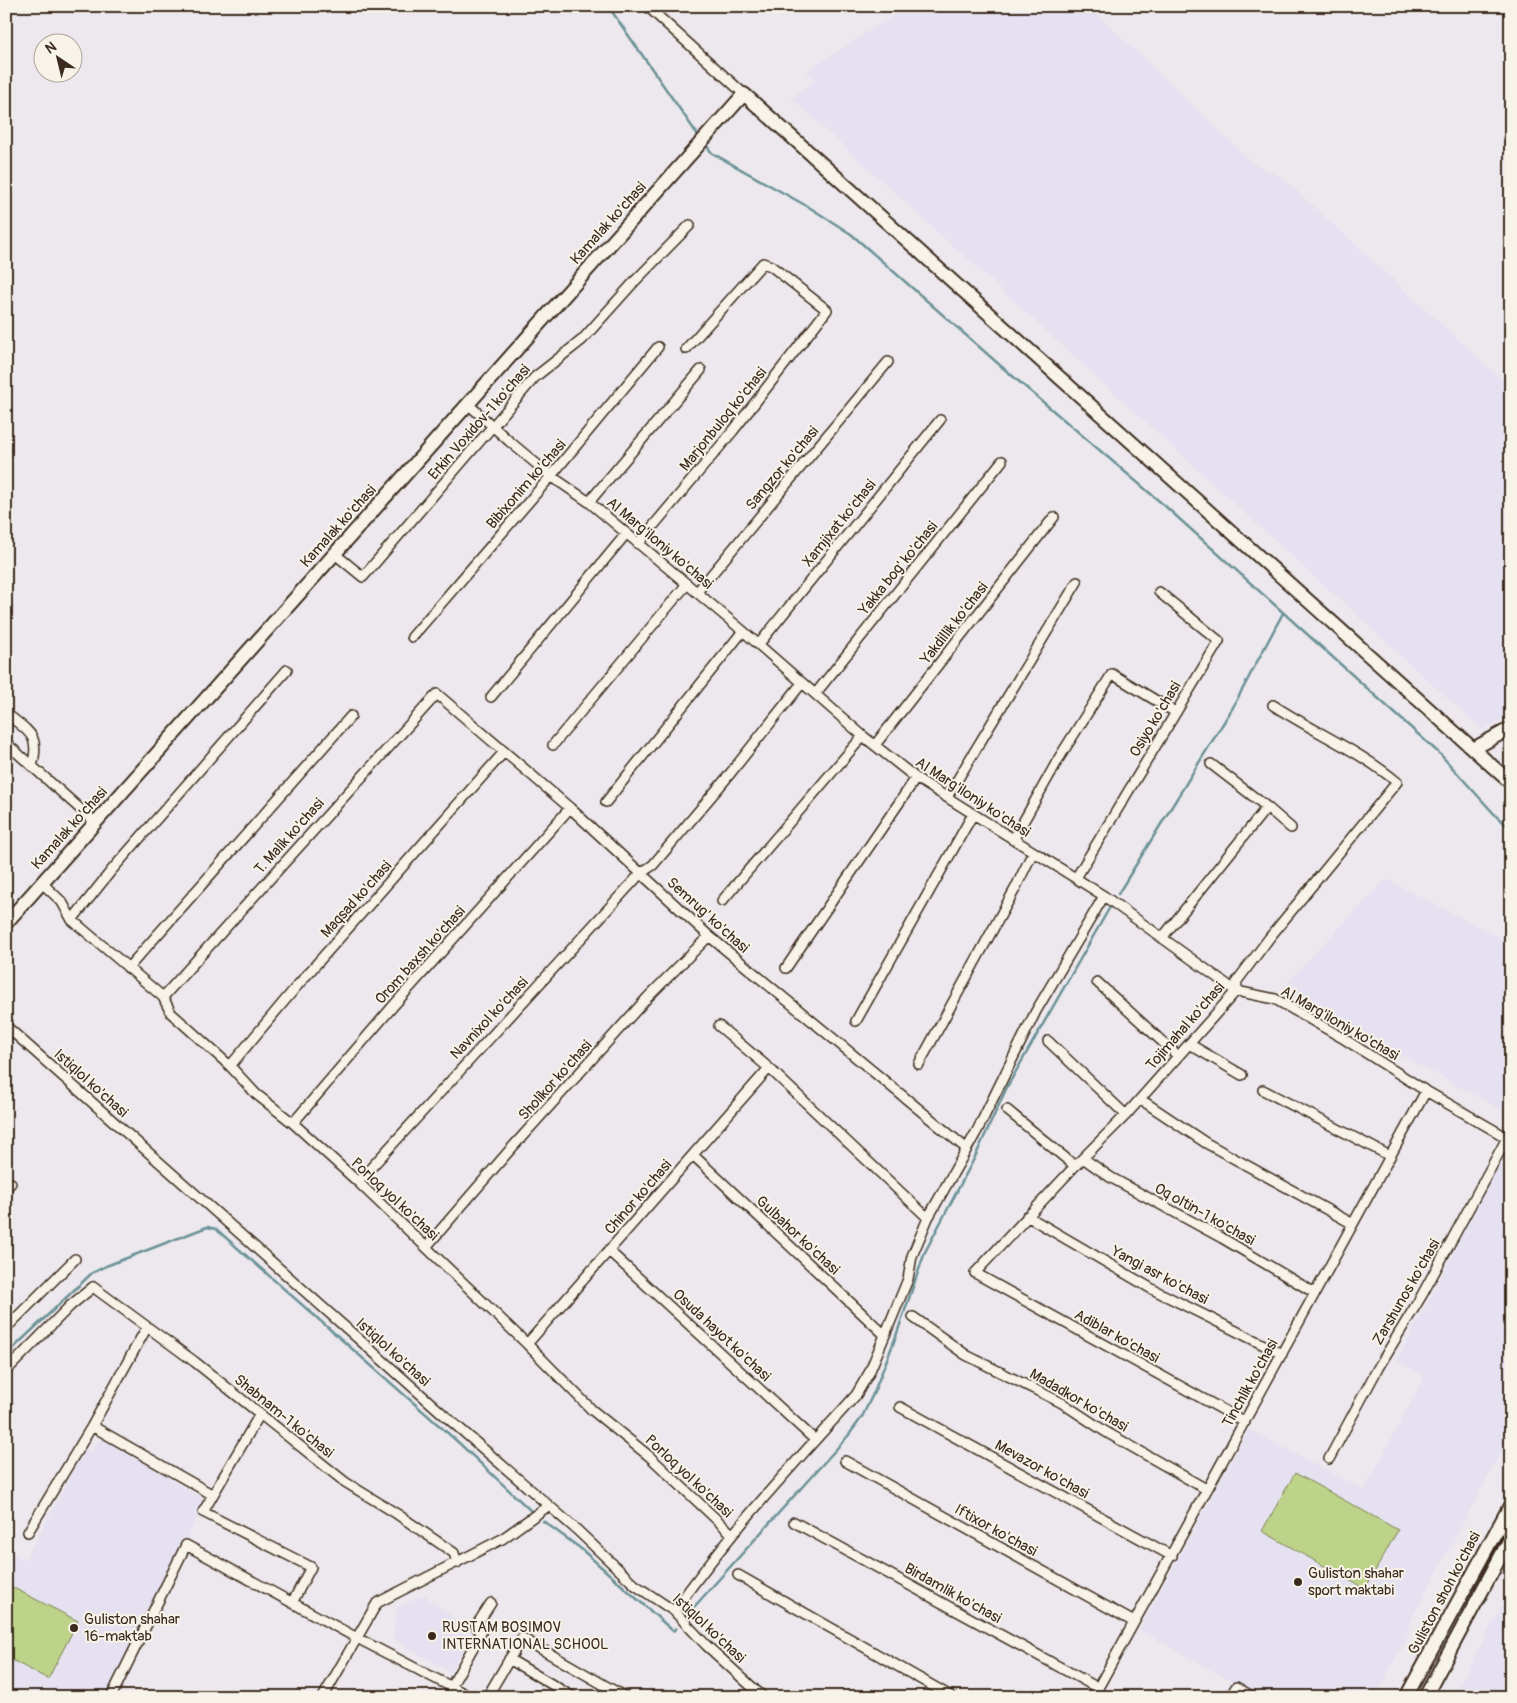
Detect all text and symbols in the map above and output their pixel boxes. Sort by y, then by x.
north arrow [32,32,82,82]
text: N [42,38,60,57]
street label: Kamalak ko'chasi [566,178,651,269]
street label: Erkin Voxidov-1 ko'chasi [424,361,535,484]
street label: Marjonbuloq ko'chasi [676,363,771,475]
street label: Sangzor ko'chasi [742,422,823,514]
street label: Bibixonim ko'chasi [482,435,571,533]
street label: Xamjixat ko'chasi [798,476,880,571]
street label: Kamalak ko'chasi [296,481,381,572]
street label: Al Marg'iloniy ko'chasi [602,493,717,594]
street label: Yakka bog' ko'chasi [854,517,942,620]
street label: Yakdillik ko'chasi [916,578,993,669]
street label: Osiyo ko'chasi [1125,678,1186,761]
street label: Al Marg'iloniy ko'chasi [912,753,1034,842]
street label: Kamalak ko'chasi [27,783,112,874]
street label: T. Malik ko'chasi [250,794,329,878]
street label: Maqsad ko'chasi [317,857,396,942]
street label: Semrug' ko'chasi [663,873,753,958]
street label: Orom baxsh ko'chasi [371,902,470,1008]
street label: Navnixol ko'chasi [446,973,533,1063]
street label: Tojimahal ko'chasi [1142,978,1229,1074]
street label: Al Marg'iloniy ko'chasi [1277,982,1403,1065]
street label: Sholikor ko'chasi [514,1036,597,1124]
street label: Istiqlol ko'chasi [50,1045,132,1122]
street label: Porloq yol ko'chasi [347,1154,443,1245]
street label: Chinor ko'chasi [601,1156,676,1239]
street label: Oq oltin-1 ko'chasi [1151,1179,1259,1250]
street label: Gulbahor ko'chasi [752,1192,844,1279]
street label: Zarshunos ko'chasi [1368,1236,1445,1349]
street label: Yangi asr ko'chasi [1107,1241,1212,1309]
street label: Osuda hayot ko'chasi [669,1285,775,1386]
street label: Adiblar ko'chasi [1071,1305,1163,1368]
street label: Istiqlol ko'chasi [352,1314,434,1391]
street label: Tinchlik ko'chasi [1218,1335,1283,1431]
street label: Madadkor ko'chasi [1026,1365,1132,1436]
street label: Shabnam-1 ko'chasi [230,1370,338,1463]
street label: Porloq yol ko'chasi [641,1431,737,1522]
street label: Mevazor ko'chasi [991,1436,1092,1503]
street label: Iftixor ko'chasi [951,1500,1041,1561]
street label: Guliston shoh ko'chasi [1404,1528,1485,1658]
street label: Birdamlik ko'chasi [901,1559,1005,1628]
place label: Guliston shahar sport maktabi [1308,1564,1405,1600]
marker: Guliston shahar sport maktabi [1292,1576,1304,1588]
street label: Istiqlol ko'chasi [668,1590,750,1667]
place label: Guliston shahar 16-maktab [84,1610,181,1646]
place label: RUSTAM BOSIMOV INTERNATIONAL SCHOOL [442,1618,609,1654]
marker: Guliston shahar 16-maktab [68,1622,80,1634]
marker: RUSTAM BOSIMOV INTERNATIONAL SCHOOL [426,1630,438,1642]

